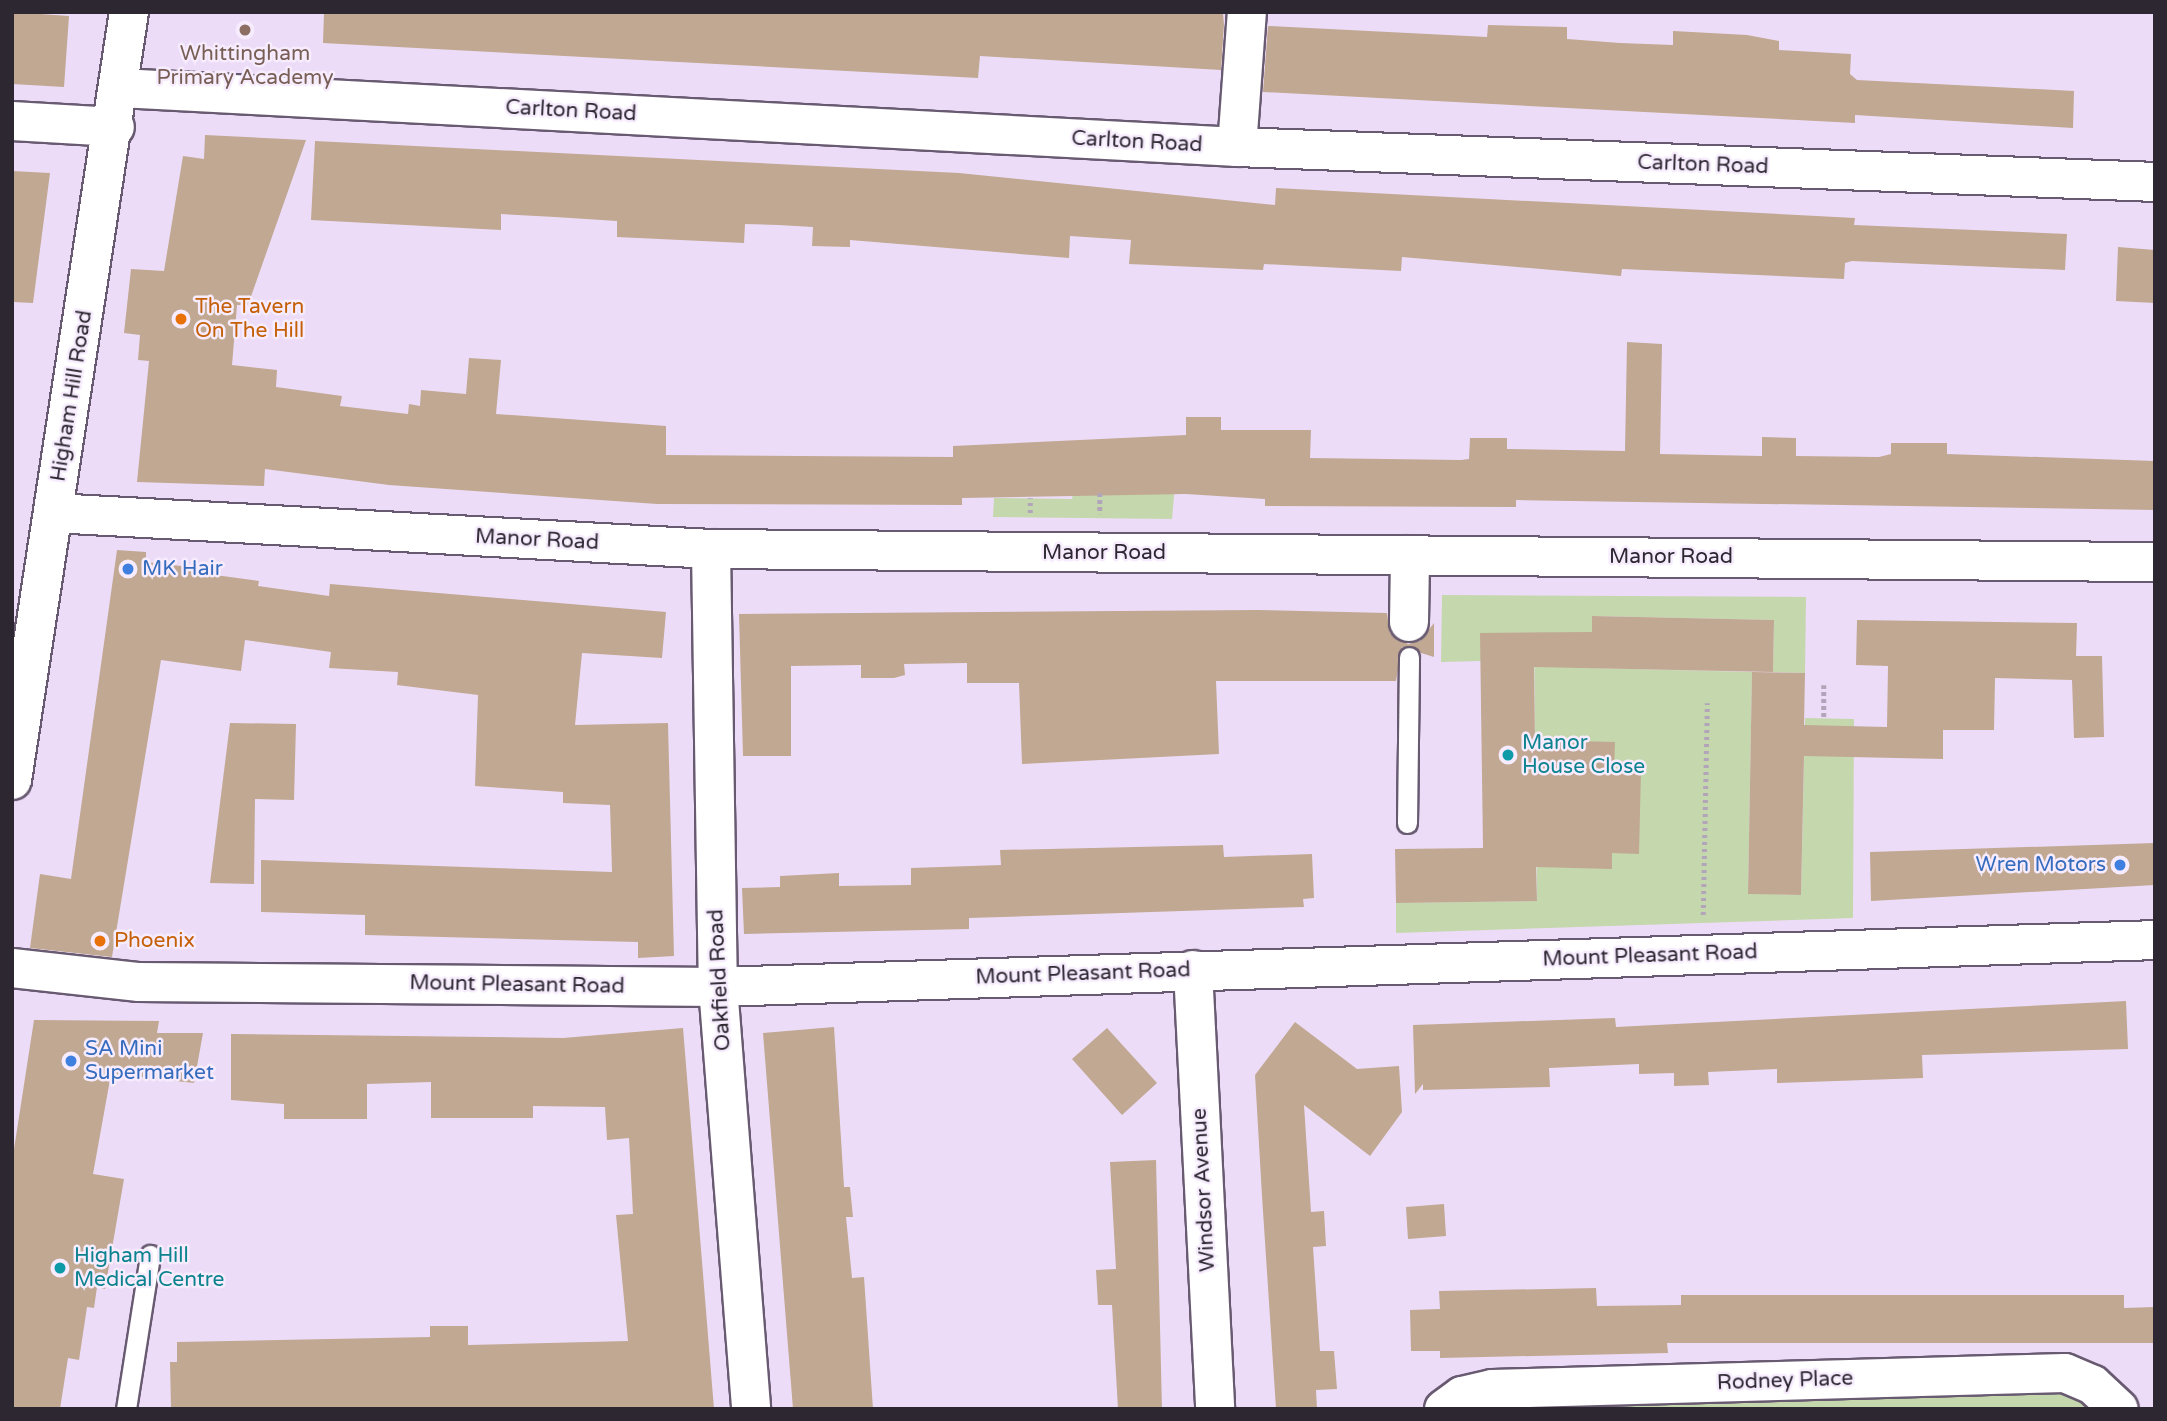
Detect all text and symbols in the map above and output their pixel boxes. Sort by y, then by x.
marker: Whittingham Primary Academy [237,22,253,38]
place label: Whittingham Primary Academy [157,41,333,91]
street label: Carlton Road [505,95,637,127]
street label: Carlton Road [1071,126,1203,158]
street label: Carlton Road [1637,150,1769,180]
place label: The Tavern On The Hill [195,294,304,344]
street label: Higham Hill Road [46,309,98,483]
marker: The Tavern On The Hill [173,311,189,327]
street label: Manor Road [474,524,600,556]
street label: Manor Road [1042,540,1166,566]
street label: Manor Road [1609,544,1733,570]
place label: MK Hair [142,556,223,582]
marker: MK Hair [120,561,136,577]
place label: Manor House Close [1522,730,1645,780]
marker: Manor House Close [1500,747,1516,763]
place label: Wren Motors [1975,852,2106,878]
marker: Wren Motors [2112,857,2128,873]
street label: Oakfield Road [704,908,736,1052]
place label: Phoenix [114,928,195,954]
marker: Phoenix [92,933,108,949]
street label: Mount Pleasant Road [1542,940,1758,972]
street label: Mount Pleasant Road [975,958,1191,990]
street label: Mount Pleasant Road [409,971,625,999]
place label: SA Mini Supermarket [85,1036,214,1086]
marker: SA Mini Supermarket [63,1053,79,1069]
street label: Windsor Avenue [1187,1108,1221,1272]
place label: Higham Hill Medical Centre [74,1243,224,1293]
marker: Higham Hill Medical Centre [52,1260,68,1276]
street label: Rodney Place [1716,1366,1854,1396]

